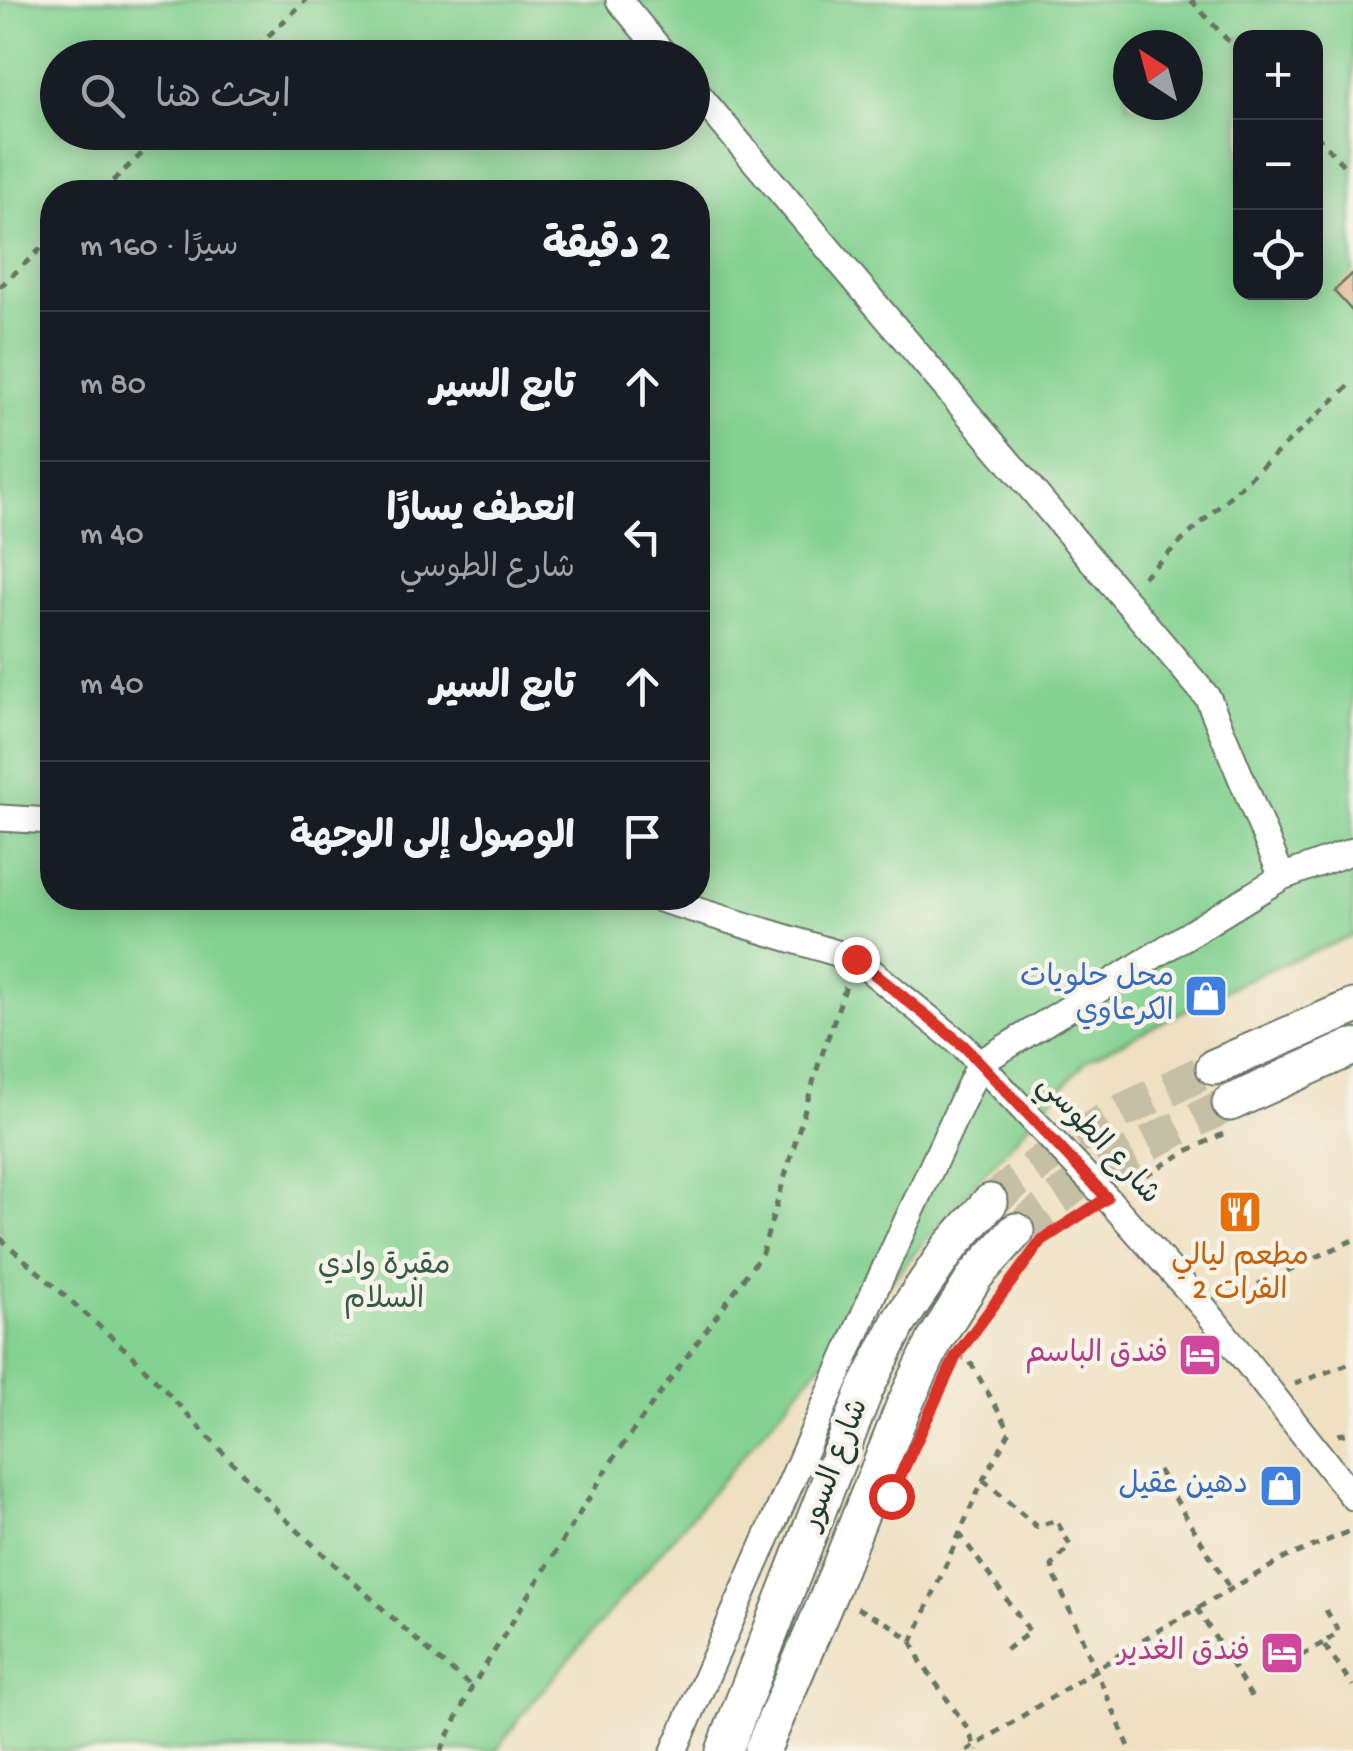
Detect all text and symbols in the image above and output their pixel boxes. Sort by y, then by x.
north arrow [1113,30,1203,120]
map controls [1233,30,1323,300]
button: + [1233,30,1323,120]
search box [40,40,710,150]
icon: search [75,68,130,123]
text: ابحث هنا [155,77,291,121]
button: − [1233,120,1323,210]
button: locate [1233,210,1323,300]
text: 2 دقيقة [543,225,670,274]
text: سيرًا · 160 m [80,229,239,267]
icon: ahead [615,359,670,414]
text: 80 m [80,367,146,405]
text: تابع السير [431,368,575,412]
text: انعطف يسارًا [386,491,575,535]
icon: left [615,509,670,564]
text: 40 m [80,517,144,555]
text: شارع الطوسي [400,551,575,589]
icon: ahead [615,659,670,714]
text: 40 m [80,667,144,705]
text: تابع السير [431,668,575,712]
icon: arrive [615,809,670,864]
text: الوصول إلى الوجهة [290,818,575,862]
route end [834,937,880,983]
place label: محل حلويات الكرعاوي [1020,962,1174,1031]
shop icon: محل حلويات الكرعاوي [1183,973,1229,1019]
street label: شارع الطوسي [1025,1069,1166,1216]
restaurant icon: مطعم ليالي الفرات 2 [1217,1189,1263,1235]
place label: مطعم ليالي الفرات 2 [1171,1241,1309,1310]
park label: مقبرة وادي السلام [318,1250,450,1319]
hotel icon: فندق الباسم [1177,1332,1223,1378]
place label: فندق الباسم [1025,1338,1168,1374]
street label: شارع السور [795,1395,878,1538]
shop icon: دهين عقيل [1258,1463,1304,1509]
place label: دهين عقيل [1118,1469,1248,1504]
route start [869,1474,915,1520]
hotel icon: فندق الغدير [1259,1630,1305,1676]
place label: فندق الغدير [1115,1636,1250,1671]

